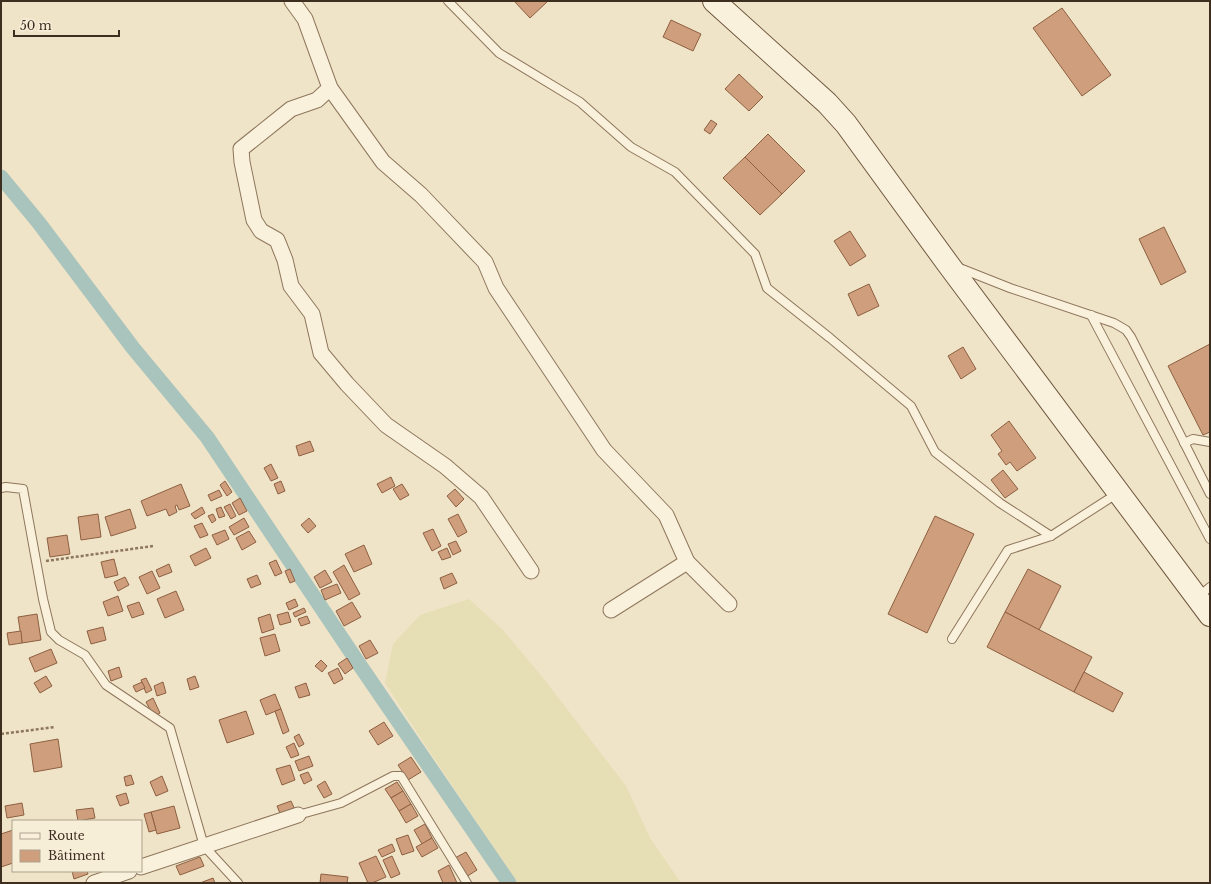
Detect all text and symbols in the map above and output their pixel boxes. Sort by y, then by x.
scale bar [14,12,119,38]
text: 50 m [20,18,52,33]
legend [12,820,142,872]
text: Route [48,828,85,843]
text: Bâtiment [48,848,106,863]

